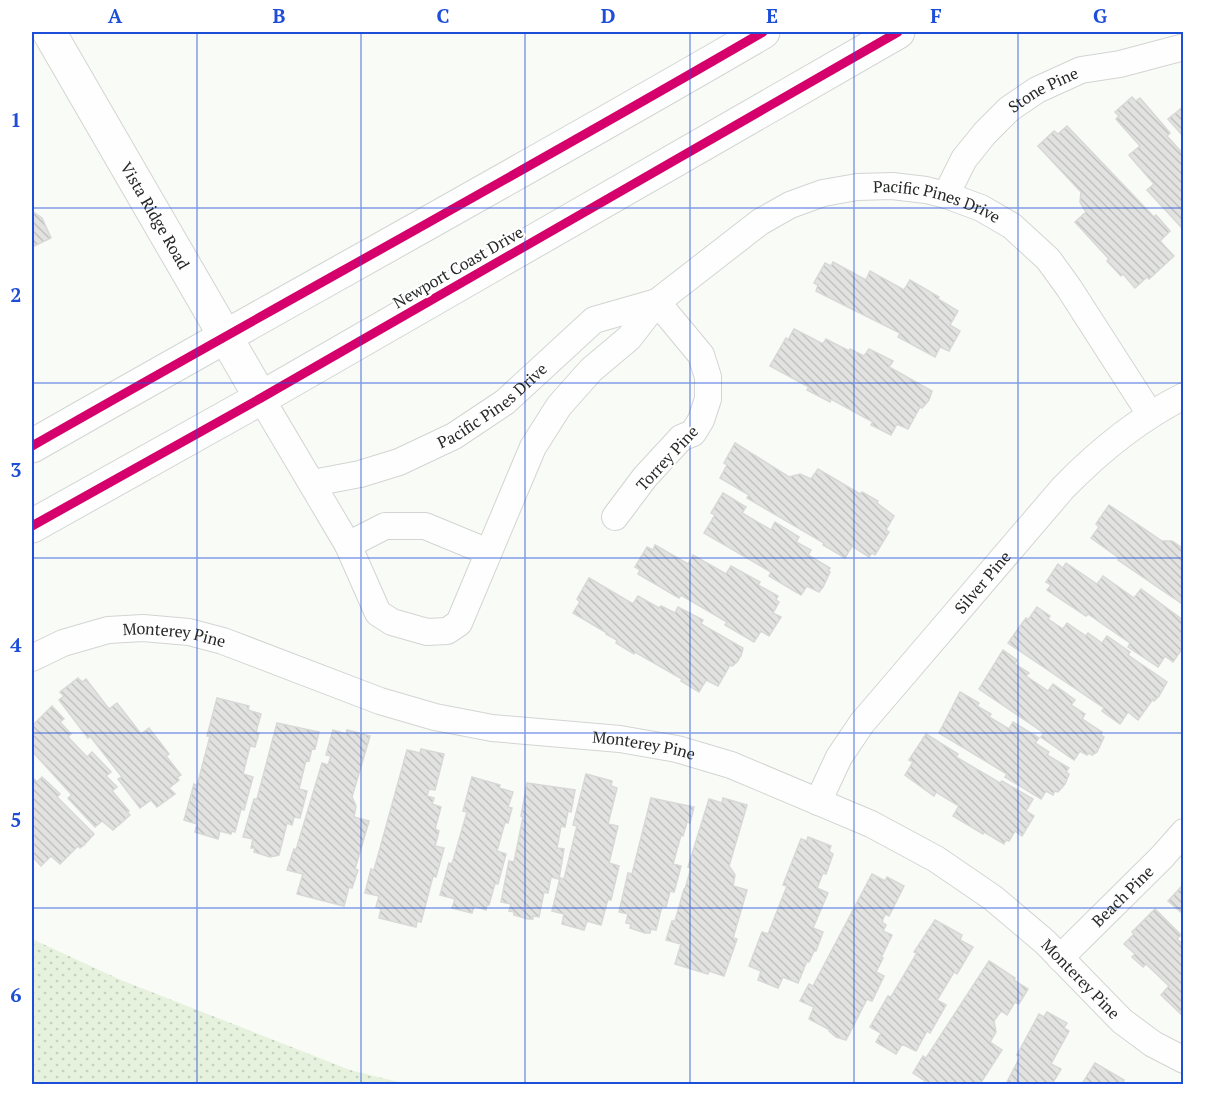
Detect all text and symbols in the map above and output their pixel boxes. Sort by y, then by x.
text: A [108,2,123,29]
text: B [273,2,286,29]
text: C [436,2,450,29]
text: D [601,2,615,29]
text: E [766,2,778,29]
text: F [930,2,942,29]
text: G [1093,2,1107,29]
street label: Stone Pine [1004,62,1082,118]
text: 1 [10,106,22,133]
street label: Vista Ridge Road [115,158,195,273]
street label: Pacific Pines Drive [873,175,1004,228]
street label: Newport Coast Drive [389,221,527,313]
text: 2 [10,281,22,308]
street label: Pacific Pines Drive [434,358,552,453]
street label: Torrey Pine [631,421,703,495]
text: 3 [10,456,22,483]
street label: Silver Pine [949,546,1016,618]
street label: Monterey Pine [122,617,228,652]
text: 4 [10,631,22,658]
street label: Monterey Pine [592,726,698,765]
text: 5 [10,806,22,833]
street label: Beach Pine [1087,861,1158,932]
street label: Monterey Pine [1037,934,1125,1024]
text: 6 [10,981,22,1008]

